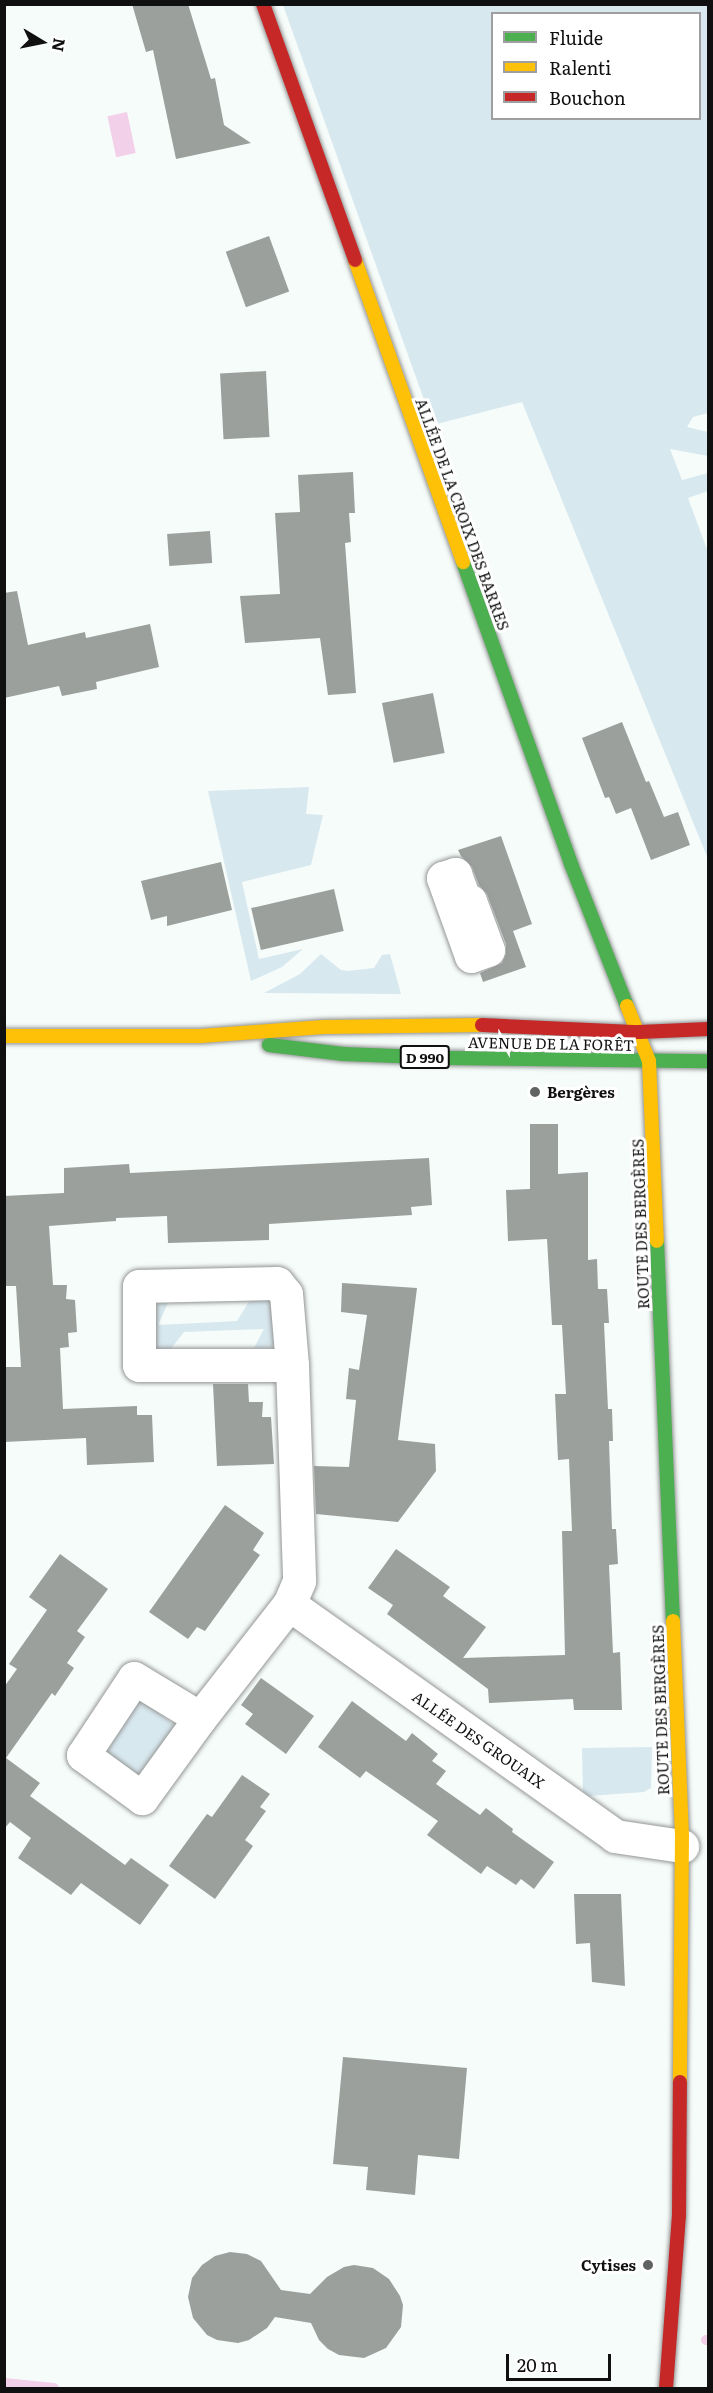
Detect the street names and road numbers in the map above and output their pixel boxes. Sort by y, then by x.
street label: ALLÉE DE LA CROIX DES BARRES [413,395,513,633]
street label: AVENUE DE LA FORÊT [468,1033,634,1053]
road number: D 990 [400,1046,450,1068]
street label: ROUTE DES BERGÈRES [628,1138,652,1310]
street label: ROUTE DES BERGÈRES [648,1624,672,1796]
street label: ALLÉE DES GROUAIX [410,1687,548,1791]

